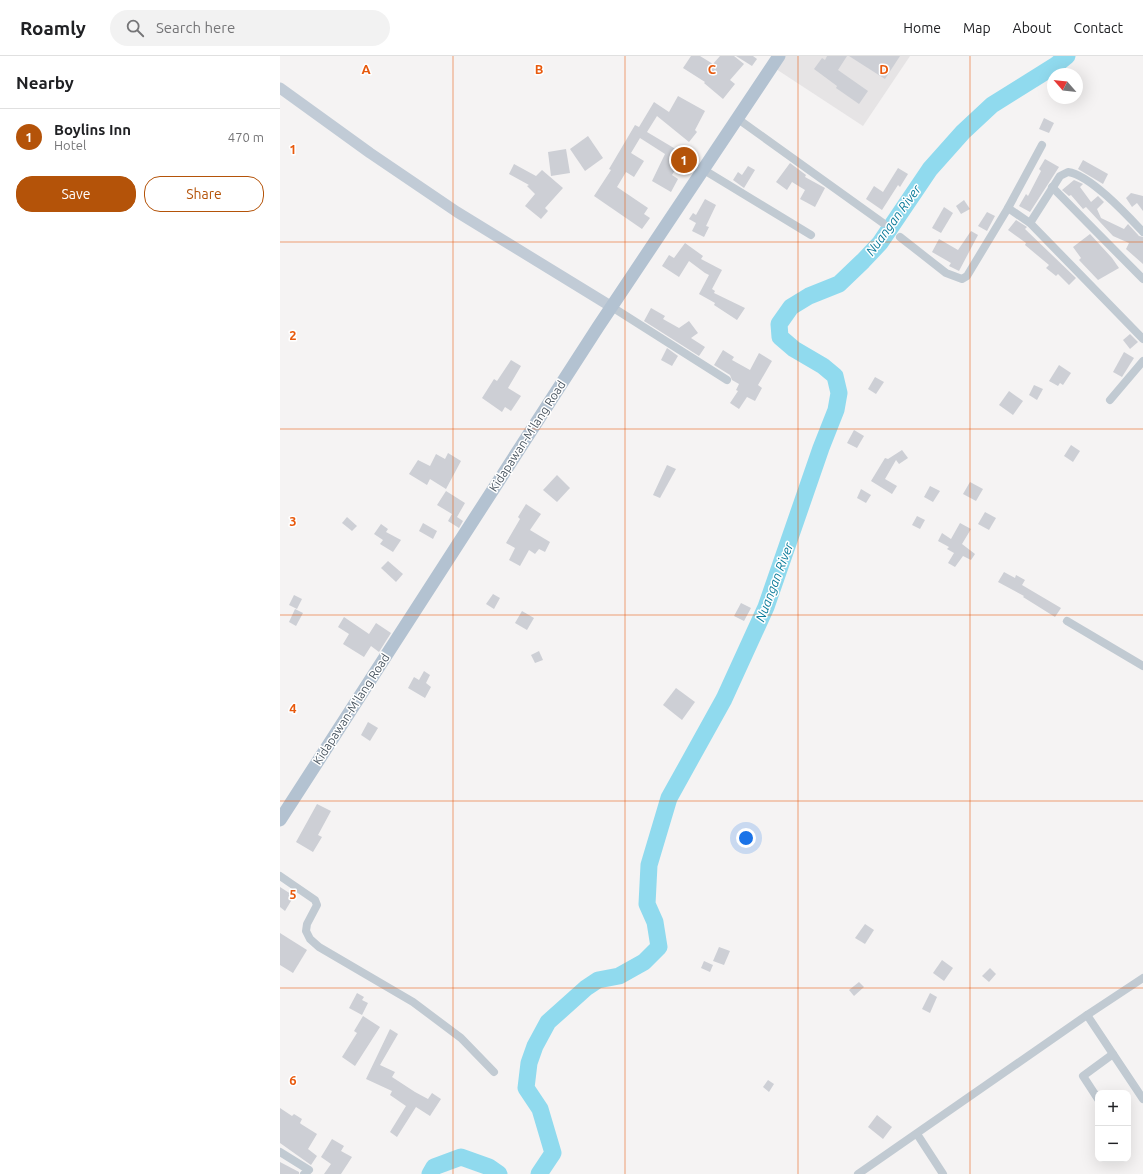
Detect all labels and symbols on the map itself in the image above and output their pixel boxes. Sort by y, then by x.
text: A [361,62,371,76]
text: B [535,62,544,76]
text: C [708,62,717,76]
text: D [879,62,889,76]
north arrow [1047,68,1083,104]
text: 1 [289,142,297,156]
pin: 1 [671,145,697,175]
water label: Nuangan River [863,181,924,258]
text: 2 [289,328,297,342]
street label: Kidapawan-M'lang Road [486,378,568,494]
text: 3 [289,514,297,528]
water label: Nuangan River [753,540,796,623]
street label: Kidapawan-M'lang Road [310,651,392,767]
text: 4 [289,701,297,715]
your location [736,828,756,848]
text: 5 [289,887,297,901]
text: 6 [289,1073,297,1087]

